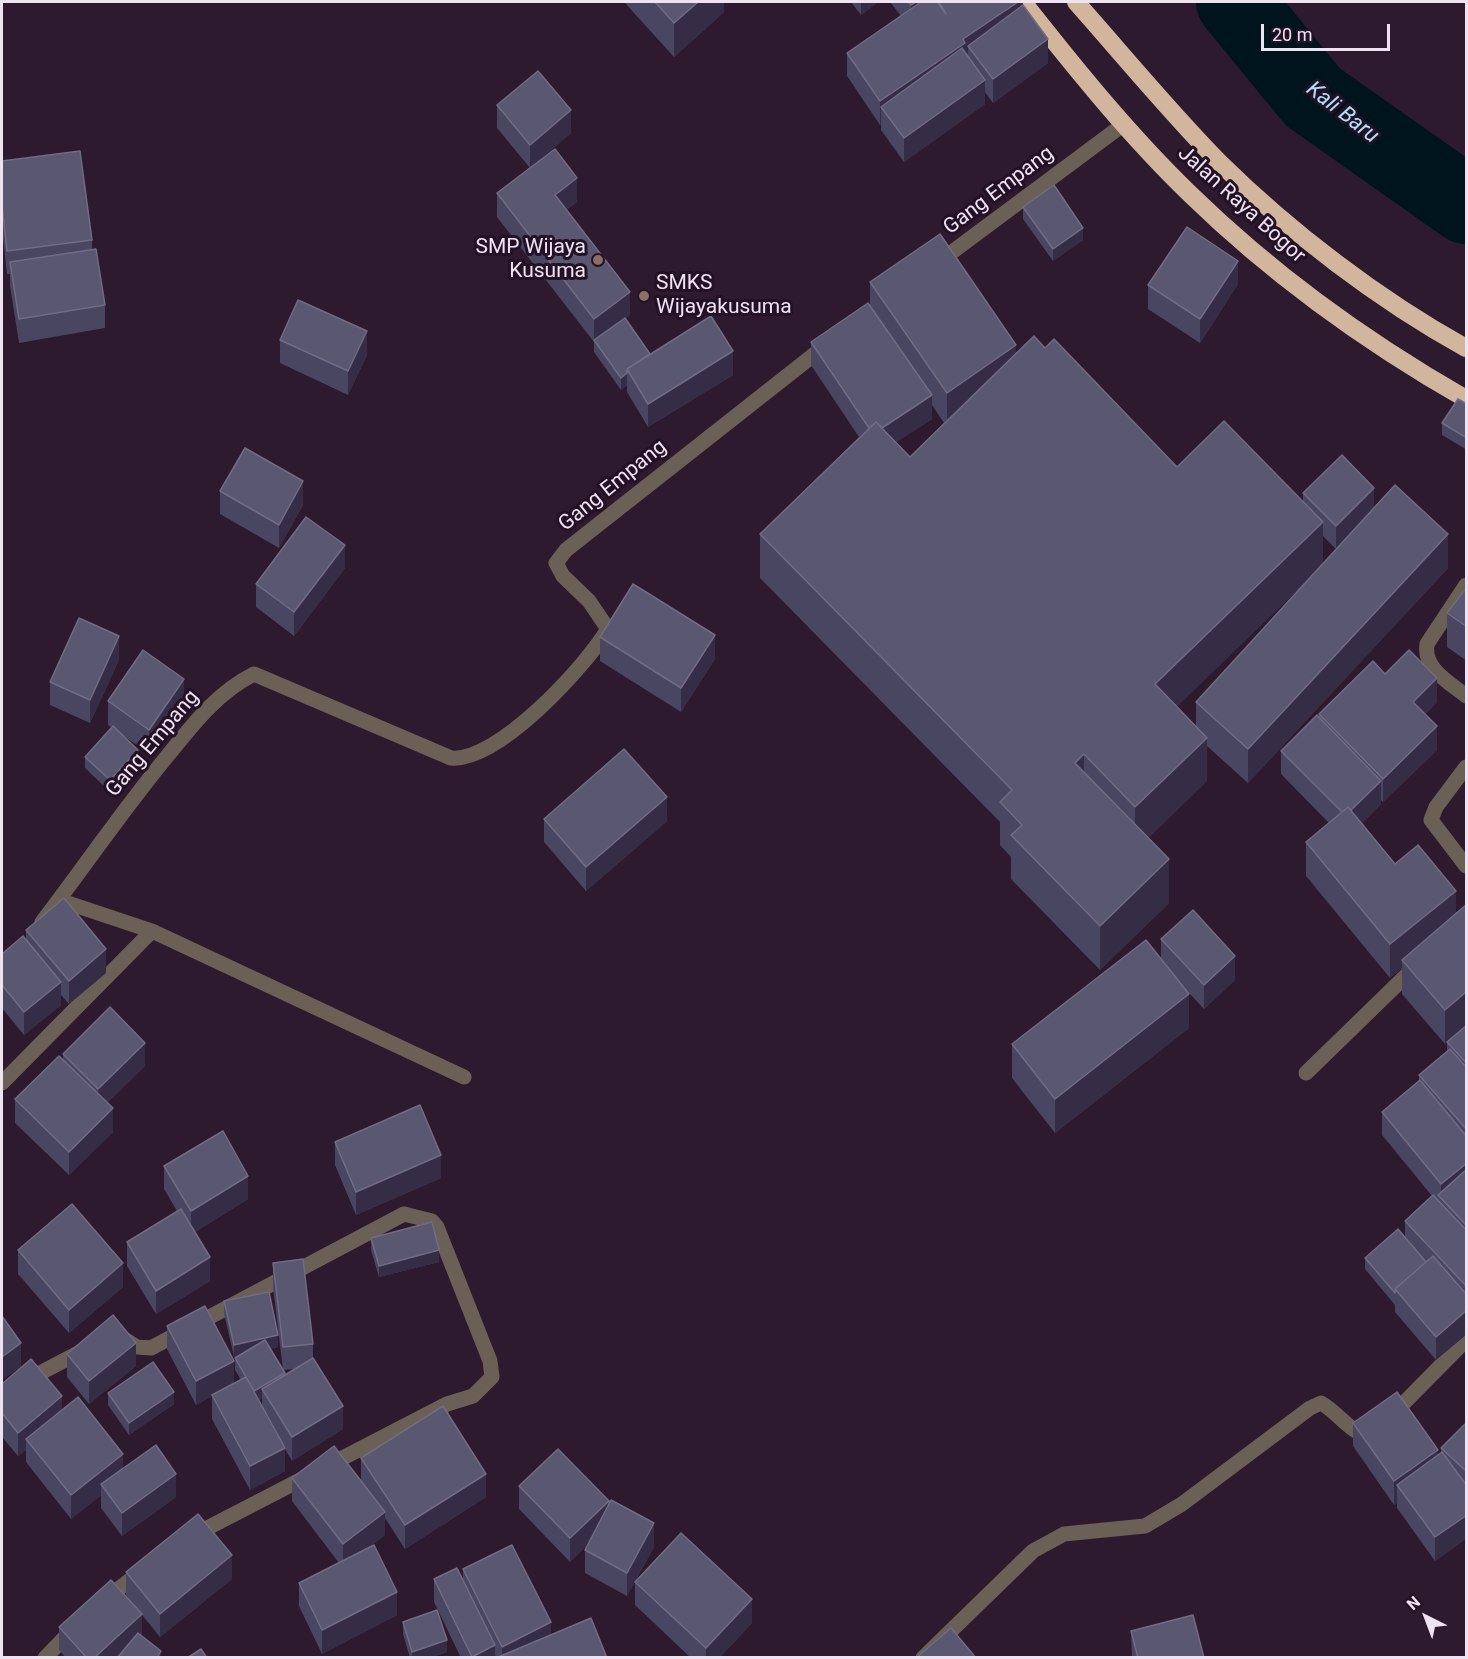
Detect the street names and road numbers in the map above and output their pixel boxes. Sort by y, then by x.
street label: Gang Empang [939,141,1059,241]
street label: Jalan Raya Bogor [1172,141,1310,269]
street label: Gang Empang [554,435,672,537]
street label: Gang Empang [101,686,205,802]

